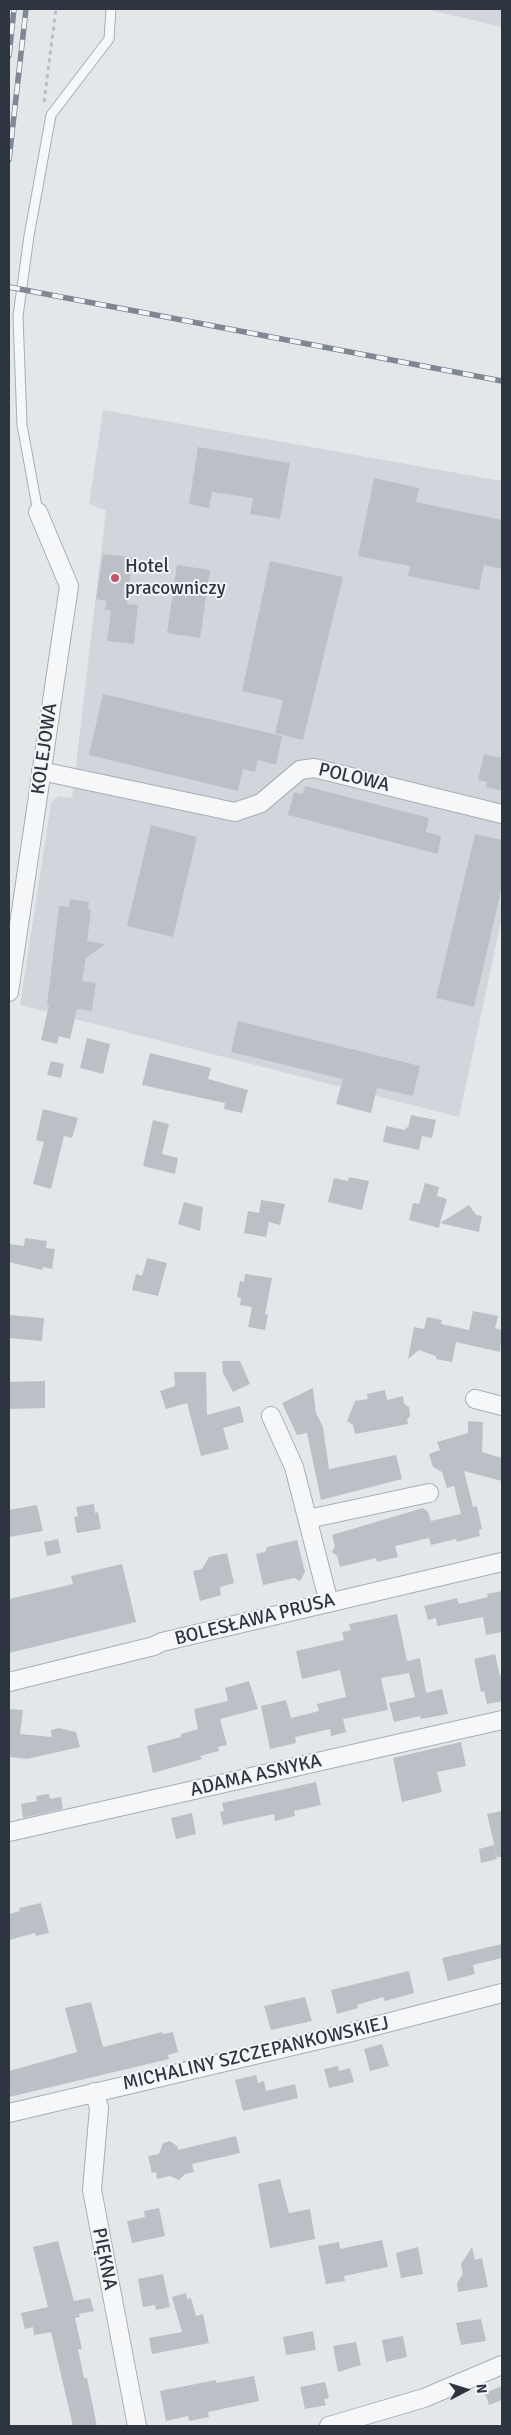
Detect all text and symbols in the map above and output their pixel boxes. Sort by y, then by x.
place label: Hotel pracowniczy [125,556,226,600]
marker: Hotel pracowniczy [109,572,121,584]
street label: KOLEJOWA [27,702,63,796]
street label: POLOWA [316,759,392,797]
street label: BOLESŁAWA PRUSA [173,1589,337,1651]
street label: ADAMA ASNYKA [188,1750,324,1802]
street label: MICHALINY SZCZEPANKOWSKIEJ [121,2012,391,2096]
street label: PIĘKNA [87,2226,121,2292]
north arrow [441,2365,491,2415]
text: N [473,2383,490,2394]

